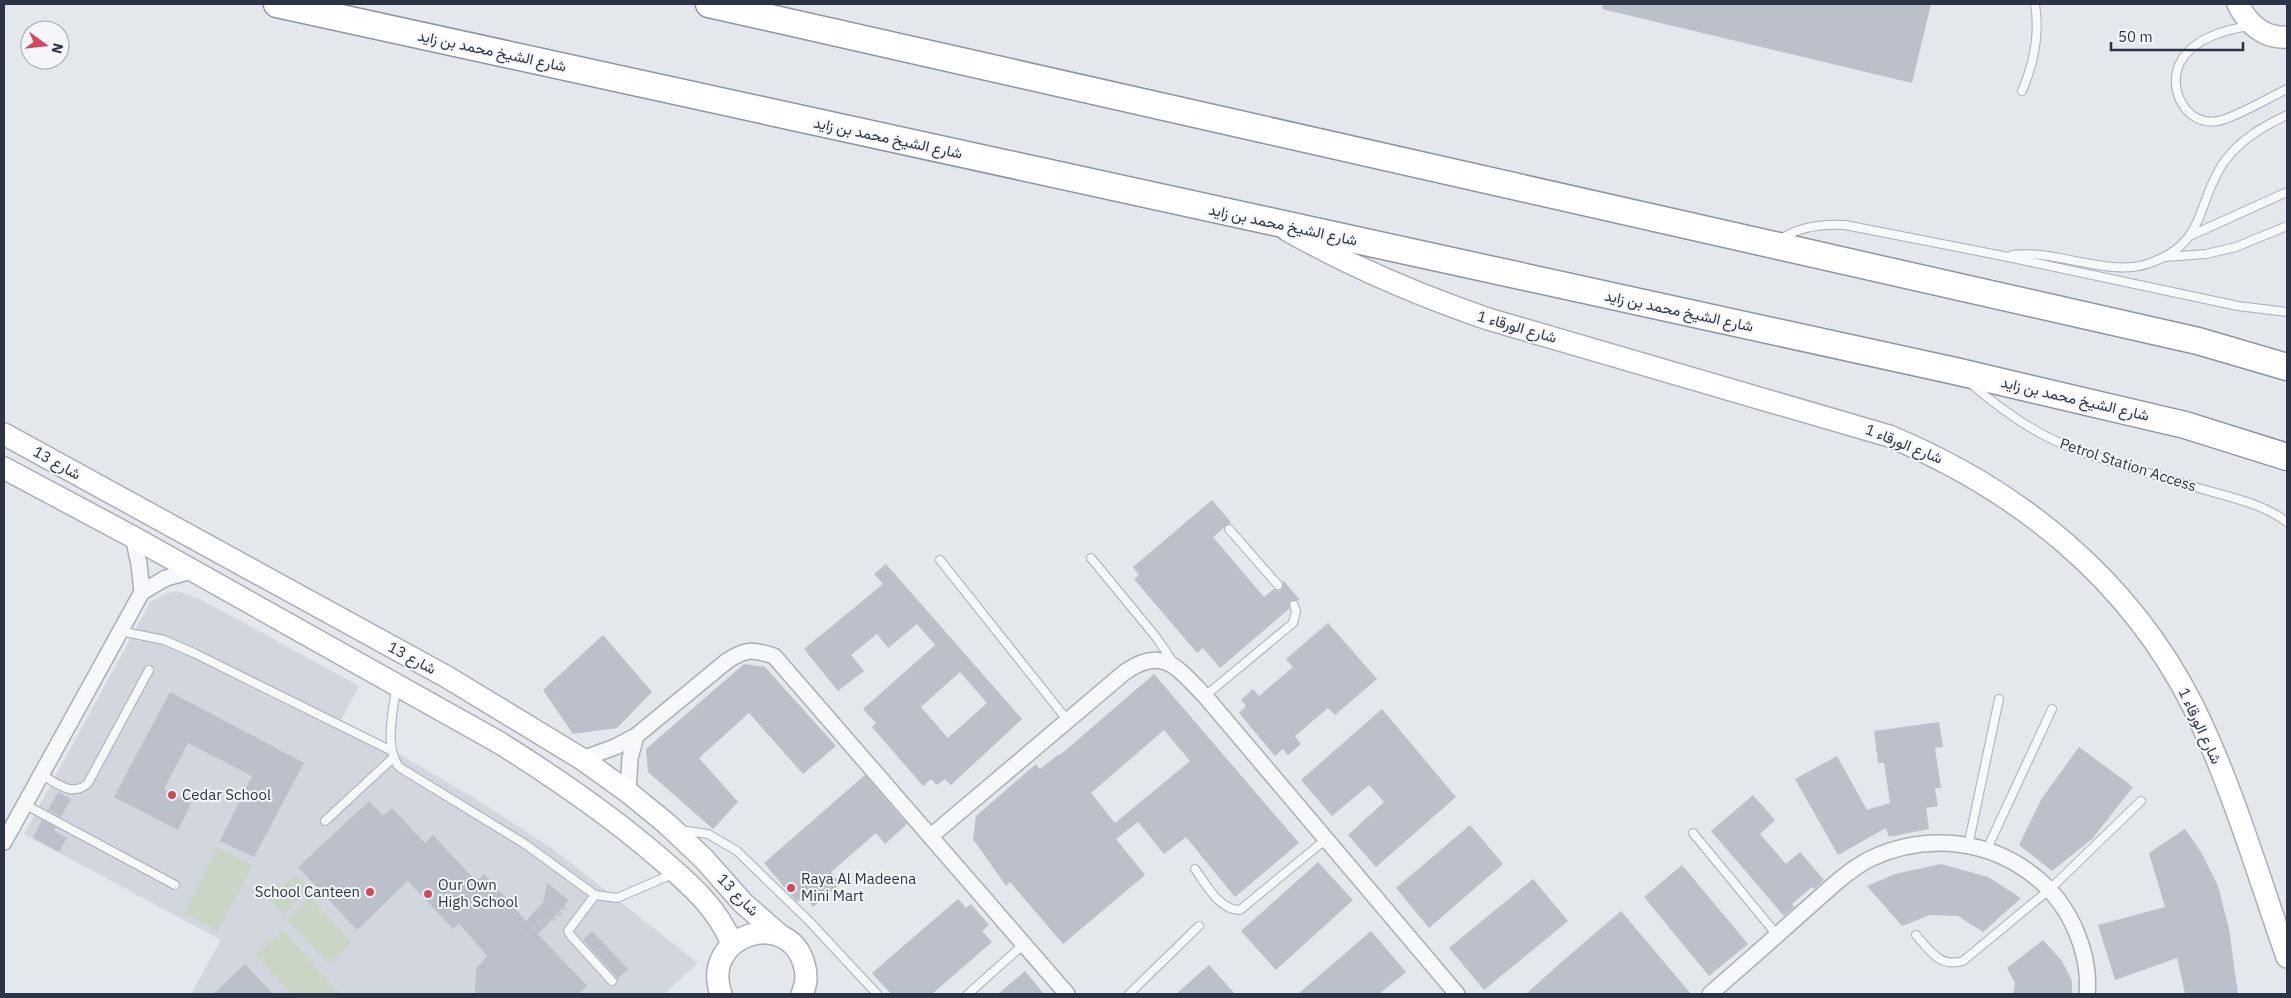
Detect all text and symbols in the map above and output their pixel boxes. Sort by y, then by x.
north arrow [20,20,70,70]
scale bar [2111,20,2244,52]
street label: شارع الشيخ محمد بن زايد [416,25,568,78]
text: 50 m [2118,27,2153,46]
text: N [48,41,68,56]
street label: شارع الشيخ محمد بن زايد [812,112,964,165]
street label: شارع الشيخ محمد بن زايد [1207,199,1359,252]
street label: شارع الشيخ محمد بن زايد [1603,285,1755,338]
street label: شارع الورقاء 1 [1475,306,1559,349]
street label: شارع الشيخ محمد بن زايد [1999,372,2151,427]
street label: شارع الورقاء 1 [1862,419,1946,470]
street label: Petrol Station Access [2057,433,2199,496]
street label: شارع 13 [29,442,85,485]
street label: شارع 13 [384,637,440,680]
street label: شارع الورقاء 1 [2173,685,2226,768]
place label: Cedar School [182,785,271,804]
marker: Cedar School [166,789,178,801]
street label: شارع 13 [712,869,763,921]
place label: Raya Al Madeena Mini Mart [801,869,916,905]
place label: Our Own High School [438,875,518,911]
place label: School Canteen [255,882,360,901]
marker: Raya Al Madeena Mini Mart [785,882,797,894]
marker: School Canteen [364,886,376,898]
marker: Our Own High School [422,888,434,900]

